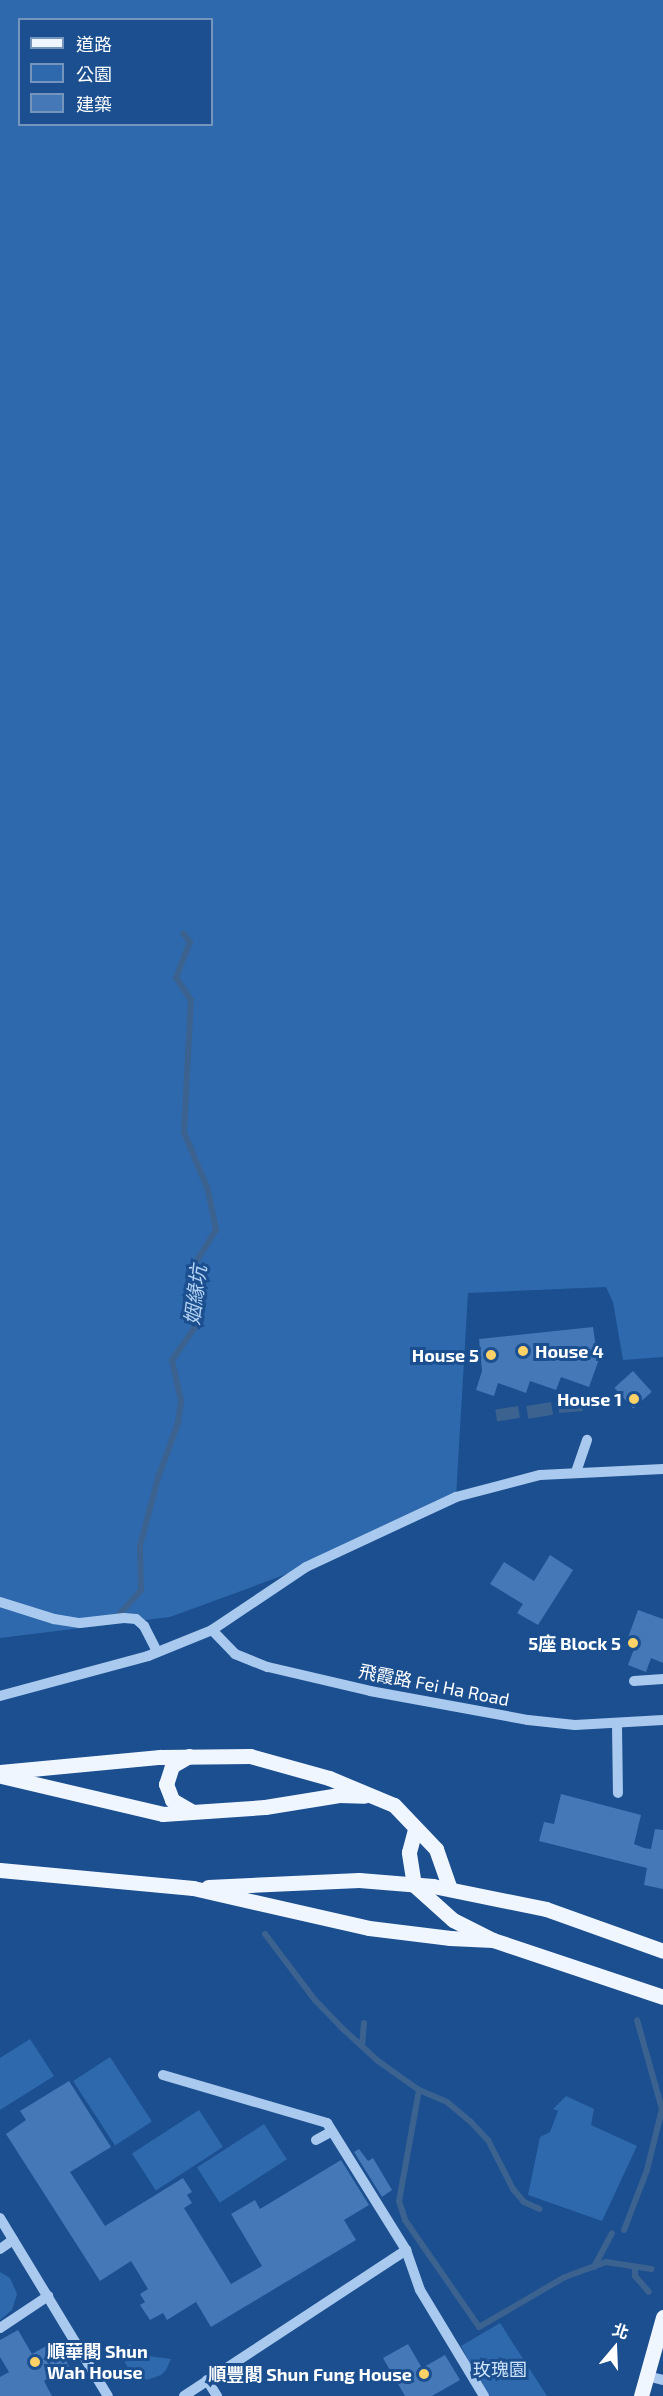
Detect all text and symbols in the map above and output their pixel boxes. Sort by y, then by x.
legend [18,18,213,126]
text: 道路 [76,33,112,55]
text: 公園 [76,63,112,85]
text: 建築 [76,93,112,115]
water label: 姻緣坑 [179,1264,211,1326]
place label: House 4 [535,1340,604,1362]
place label: House 5 [412,1344,479,1366]
marker: House 4 [516,1344,530,1358]
marker: House 5 [484,1348,498,1362]
place label: House 1 [557,1388,622,1410]
marker: House 1 [627,1392,641,1406]
place label: 5座 Block 5 [528,1632,621,1654]
marker: 5座 Block 5 [626,1636,640,1650]
street label: 飛霞路 Fei Ha Road [357,1660,511,1710]
north arrow [585,2318,645,2378]
text: 北 [610,2319,632,2342]
place label: 順華閣 Shun Wah House [47,2341,148,2384]
marker: 順華閣 Shun Wah House [28,2355,42,2369]
park label: 玫瑰園 [473,2358,527,2380]
place label: 順豐閣 Shun Fung House [208,2363,412,2385]
marker: 順豐閣 Shun Fung House [417,2367,431,2381]

